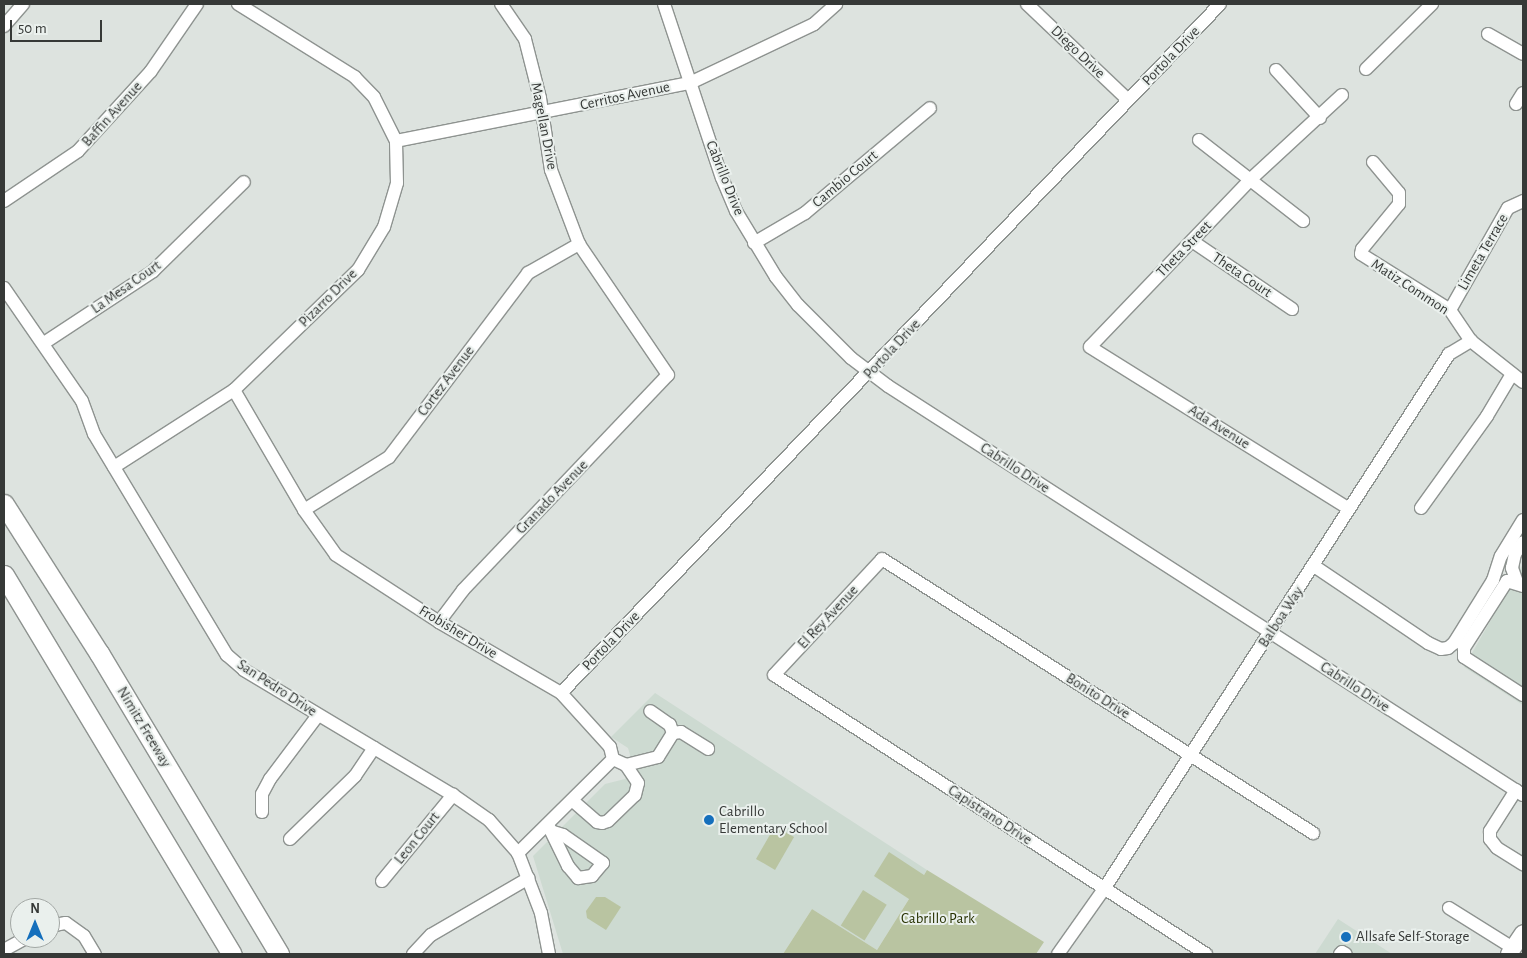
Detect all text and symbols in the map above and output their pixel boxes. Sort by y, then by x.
scale bar [12,10,105,42]
text: 50 m [18,21,47,36]
street label: Diego Drive [1047,22,1109,82]
street label: Portola Drive [1138,23,1204,89]
street label: Baffin Avenue [78,78,146,150]
street label: Cerritos Avenue [578,78,672,114]
street label: Magellan Drive [527,81,561,171]
street label: Cabrillo Drive [702,138,748,218]
street label: Cambio Court [809,146,881,212]
street label: Limeta Terrace [1454,211,1512,293]
street label: Theta Street [1153,217,1215,281]
street label: Theta Court [1209,248,1275,302]
street label: Matiz Common [1368,255,1452,319]
street label: La Mesa Court [88,256,164,318]
street label: Pizarro Drive [295,265,361,331]
street label: Portola Drive [860,315,924,383]
street label: Cortez Avenue [414,342,478,420]
street label: Ada Avenue [1185,401,1253,453]
street label: Cabrillo Drive [977,439,1053,497]
street label: Granado Avenue [512,456,592,538]
street label: El Rey Avenue [794,581,862,653]
street label: Balboa Way [1255,583,1307,651]
street label: Frobisher Drive [416,602,500,662]
street label: Portola Drive [578,608,644,674]
street label: San Pedro Drive [234,656,320,720]
street label: Cabrillo Drive [1317,658,1393,716]
street label: Bonito Drive [1063,669,1133,723]
street label: Nimitz Freeway [113,684,175,770]
street label: Capistrano Drive [945,781,1035,849]
place label: Cabrillo Elementary School [719,802,828,837]
street label: Leon Court [390,808,444,868]
marker: Cabrillo Elementary School [703,814,715,826]
north arrow [10,898,60,948]
text: N [30,902,40,916]
park label: Cabrillo Park [901,910,975,928]
place label: Allsafe Self-Storage [1356,928,1469,946]
marker: Allsafe Self-Storage [1340,931,1352,943]

